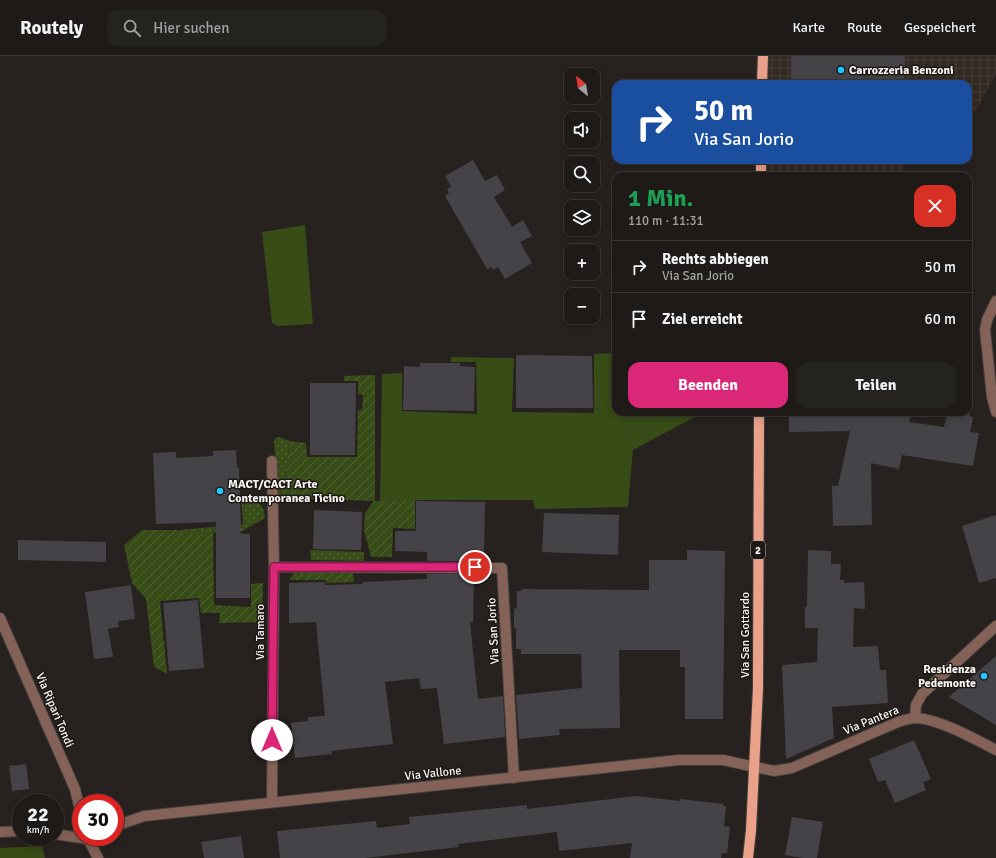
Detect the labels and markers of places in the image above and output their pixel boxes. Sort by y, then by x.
place label: Carrozzeria Benzoni [849,63,954,78]
marker: Carrozzeria Benzoni [836,65,846,75]
place label: MACT/CACT Arte Contemporanea Ticino [228,477,345,506]
marker: MACT/CACT Arte Contemporanea Ticino [215,486,225,496]
pin [458,550,492,584]
place label: Residenza Pedemonte [918,662,976,691]
marker: Residenza Pedemonte [979,671,989,681]

